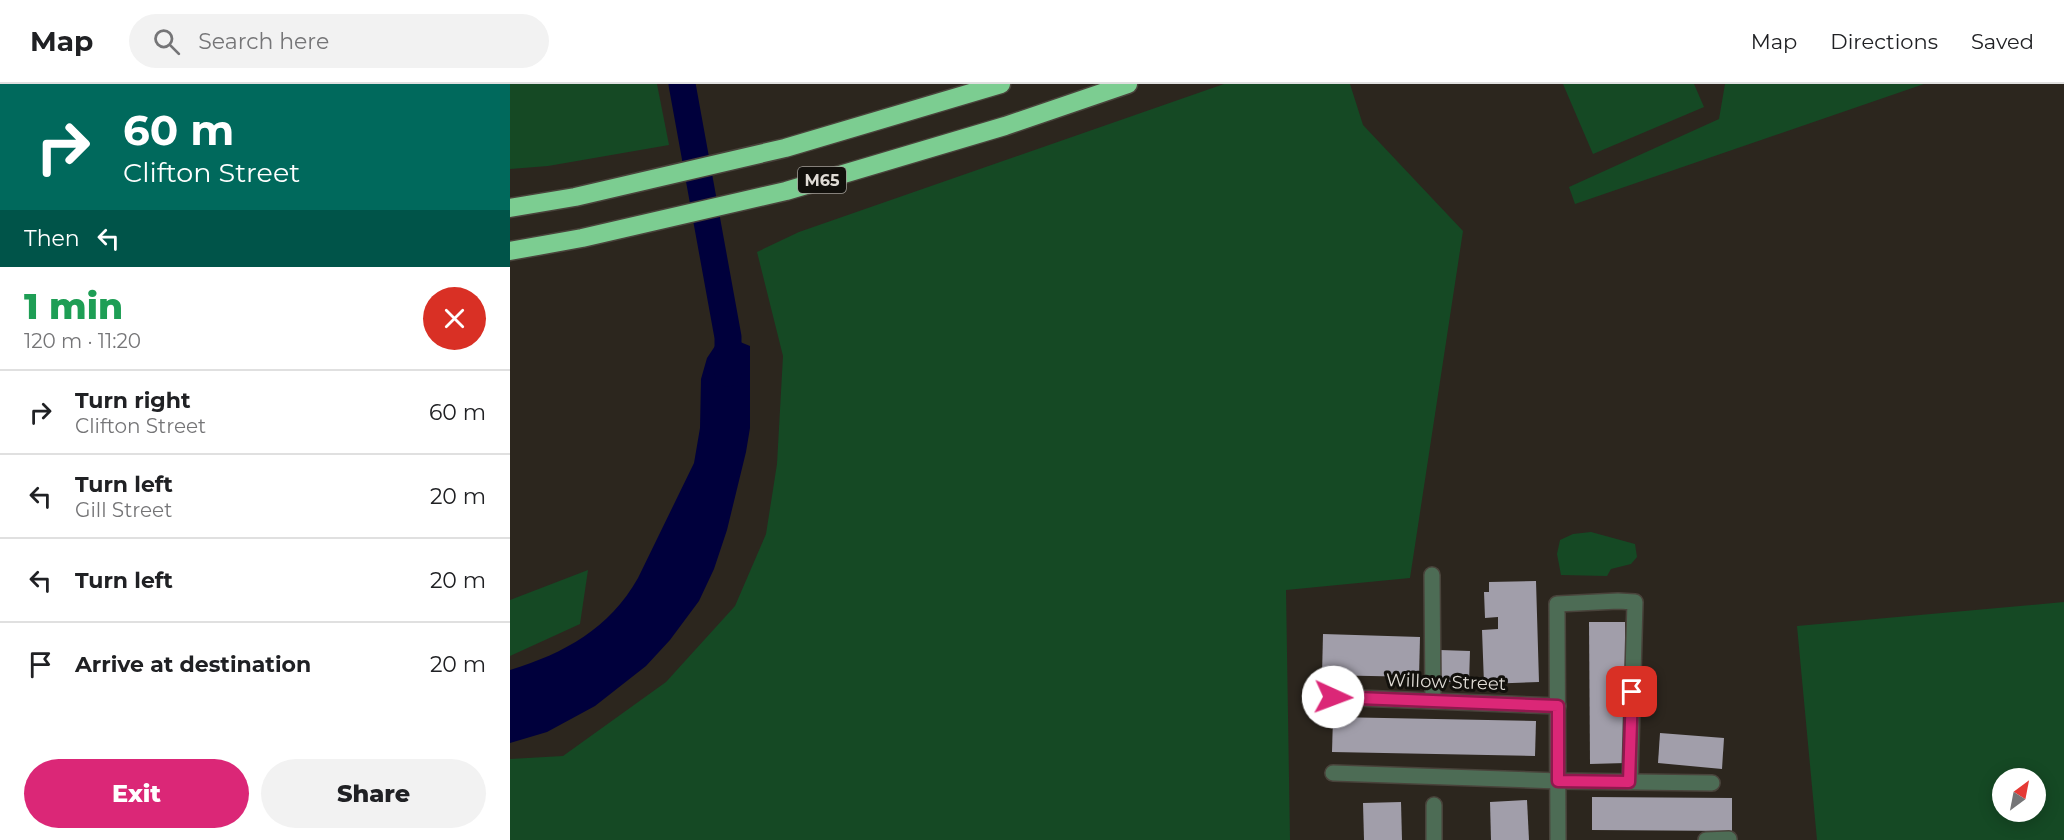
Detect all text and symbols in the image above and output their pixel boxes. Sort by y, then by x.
search box [129,14,549,68]
text: Map [30,24,93,58]
icon: search [150,25,183,58]
text: Search here [198,28,329,55]
text: Map [1751,29,1797,54]
text: Directions [1830,29,1938,54]
text: Saved [1971,29,2034,54]
text: 60 m [123,104,234,156]
icon: right [24,108,102,186]
text: Clifton Street [123,156,300,189]
road number: M65 [798,167,846,193]
icon: left [92,222,125,255]
text: Then [24,225,80,252]
text: 1 min [24,284,123,328]
button: close [423,287,486,350]
text: 120 m · 11:20 [24,329,141,353]
text: Turn right [75,387,190,414]
icon: right [24,396,57,429]
text: 60 m [429,399,486,426]
text: Clifton Street [75,414,206,438]
text: Turn left [75,471,173,498]
icon: left [24,480,57,513]
text: 20 m [430,483,486,510]
text: Gill Street [75,498,172,522]
icon: left [24,564,57,597]
text: Turn left [75,567,173,594]
text: 20 m [430,567,486,594]
icon: arrive [24,648,57,681]
text: Arrive at destination [75,651,311,678]
text: 20 m [430,651,486,678]
position arrow [1301,665,1365,729]
pin [1606,666,1657,717]
street label: Willow Street [1386,669,1506,695]
icon: arrive [1615,675,1648,708]
button: Exit [24,759,249,828]
button: Share [261,759,486,828]
north arrow [1992,768,2046,822]
map controls [1992,768,2046,822]

